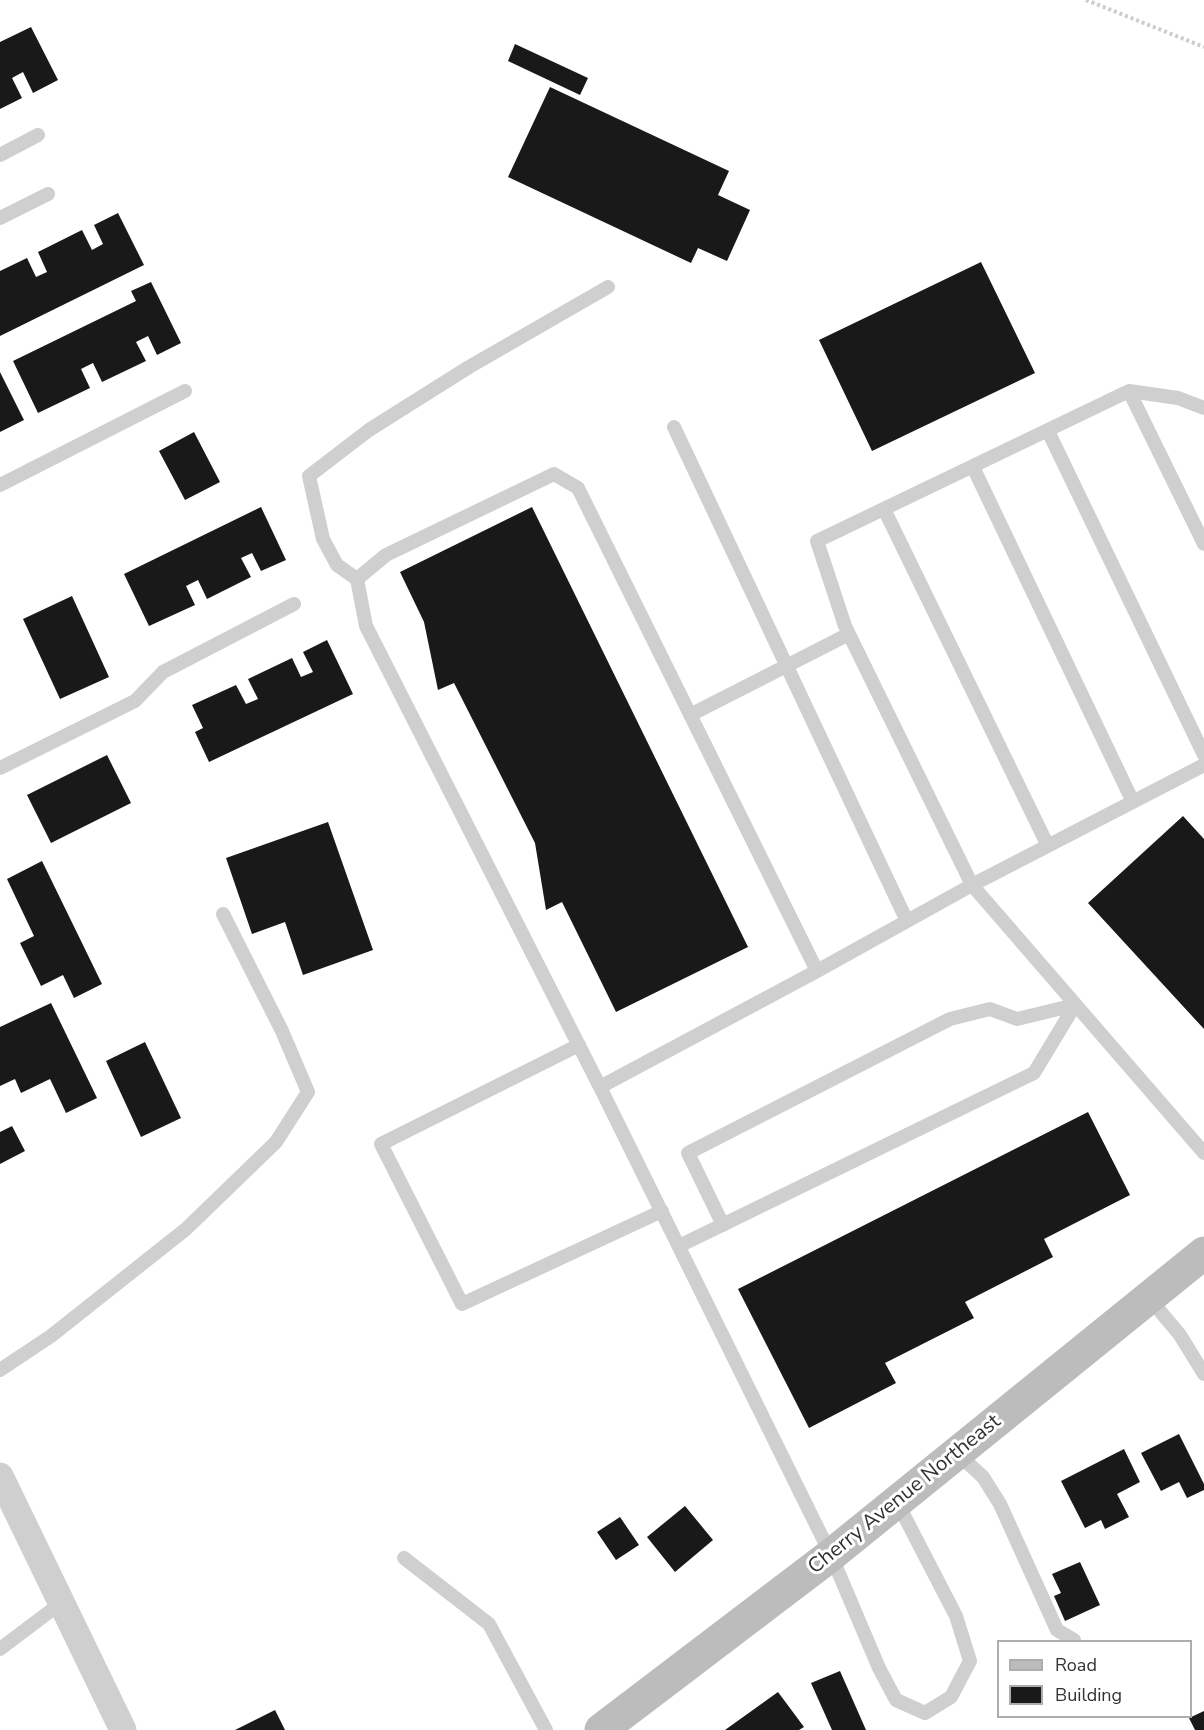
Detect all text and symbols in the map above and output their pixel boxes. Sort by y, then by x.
street label: Cherry Avenue Northeast [804,1410,1006,1580]
legend [997,1640,1192,1718]
text: Road [1055,1653,1097,1677]
text: Building [1055,1683,1122,1707]

